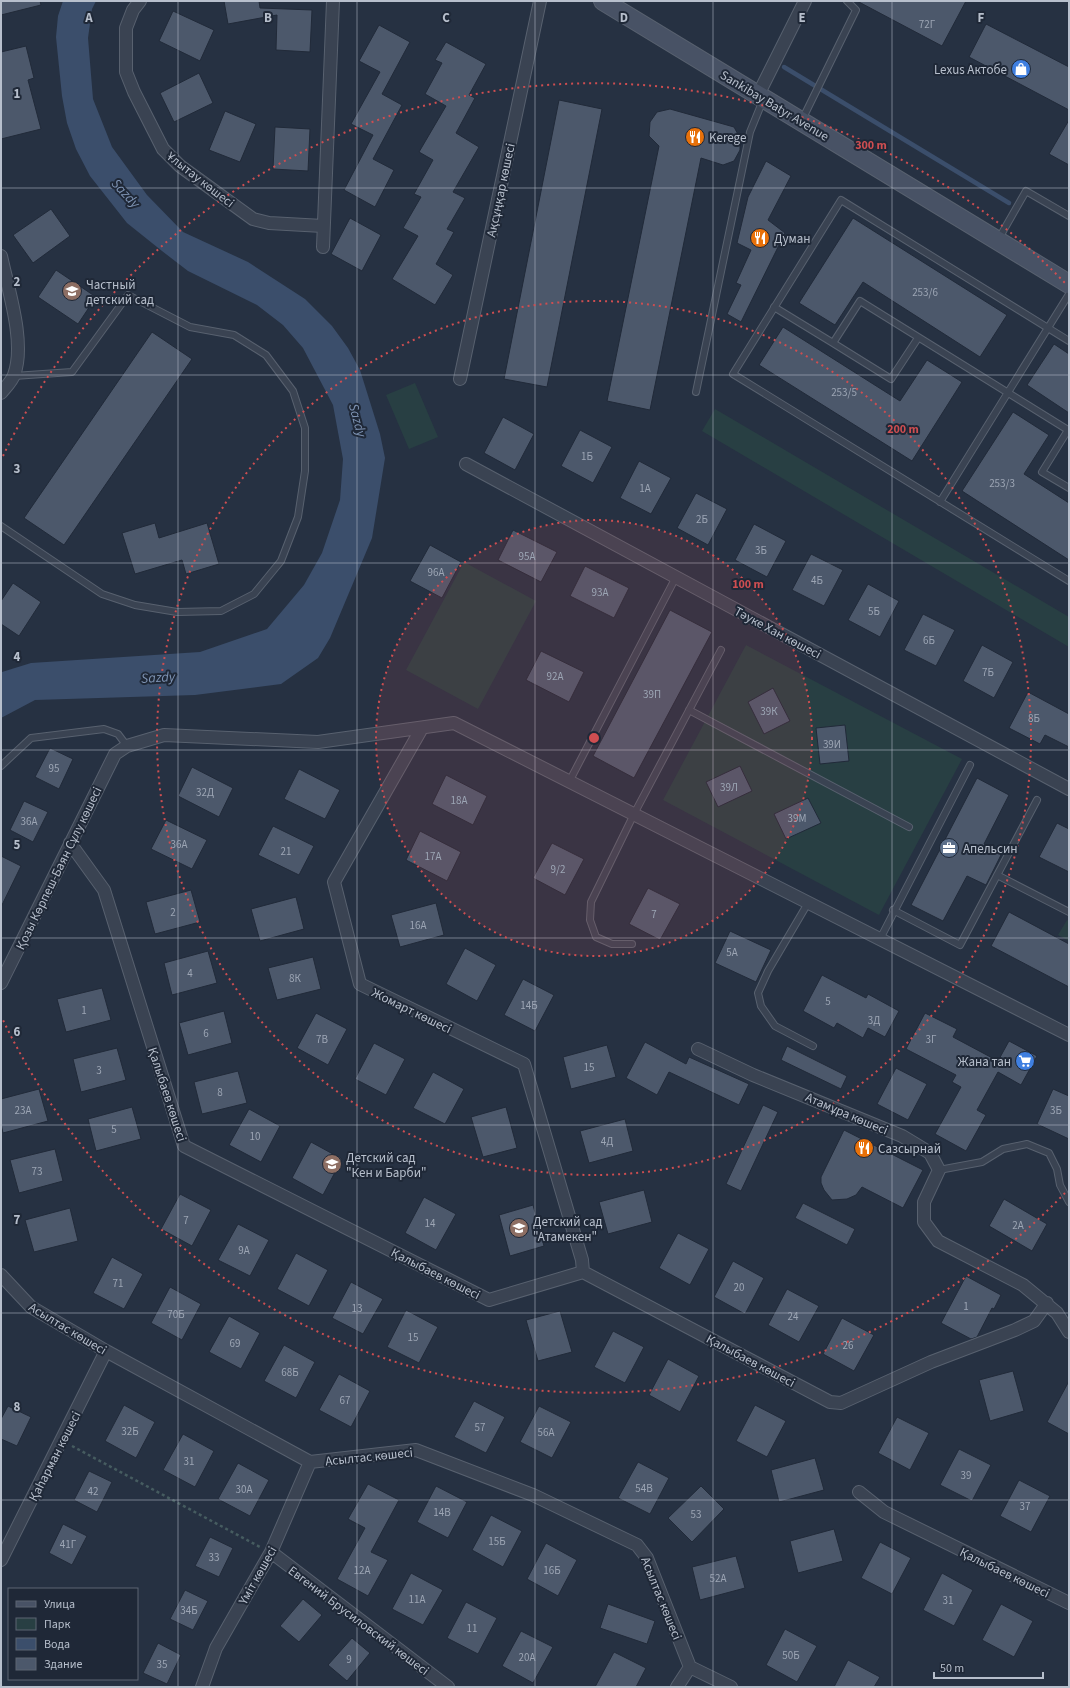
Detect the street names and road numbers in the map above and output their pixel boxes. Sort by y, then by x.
street label: Sankibay Batyr Avenue [717,66,832,146]
street label: Ақсұңқар көшесі [482,142,520,239]
street label: Ұлытау көшесі [162,147,238,212]
street label: Тәуке Хан көшесі [731,602,824,663]
street label: Қозы Көрпеш-Баян Сұлу көшесі [11,784,106,953]
street label: Жомарт көшесі [369,984,454,1038]
street label: Қалыбаев көшесі [143,1045,191,1144]
street label: Атамұра көшесі [802,1088,891,1139]
street label: Қалыбаев көшесі [388,1244,483,1304]
street label: Асылтас көшесі [25,1298,110,1359]
street label: Қалыбаев көшесі [703,1330,798,1392]
street label: Қаһарман көшесі [24,1408,85,1505]
street label: Асылтас көшесі [324,1443,414,1471]
street label: Үміт көшесі [234,1543,281,1609]
street label: Қалыбаев көшесі [957,1543,1053,1602]
street label: Асылтас көшесі [636,1554,686,1643]
street label: Евгений Брусиловский көшесі [284,1562,433,1680]

